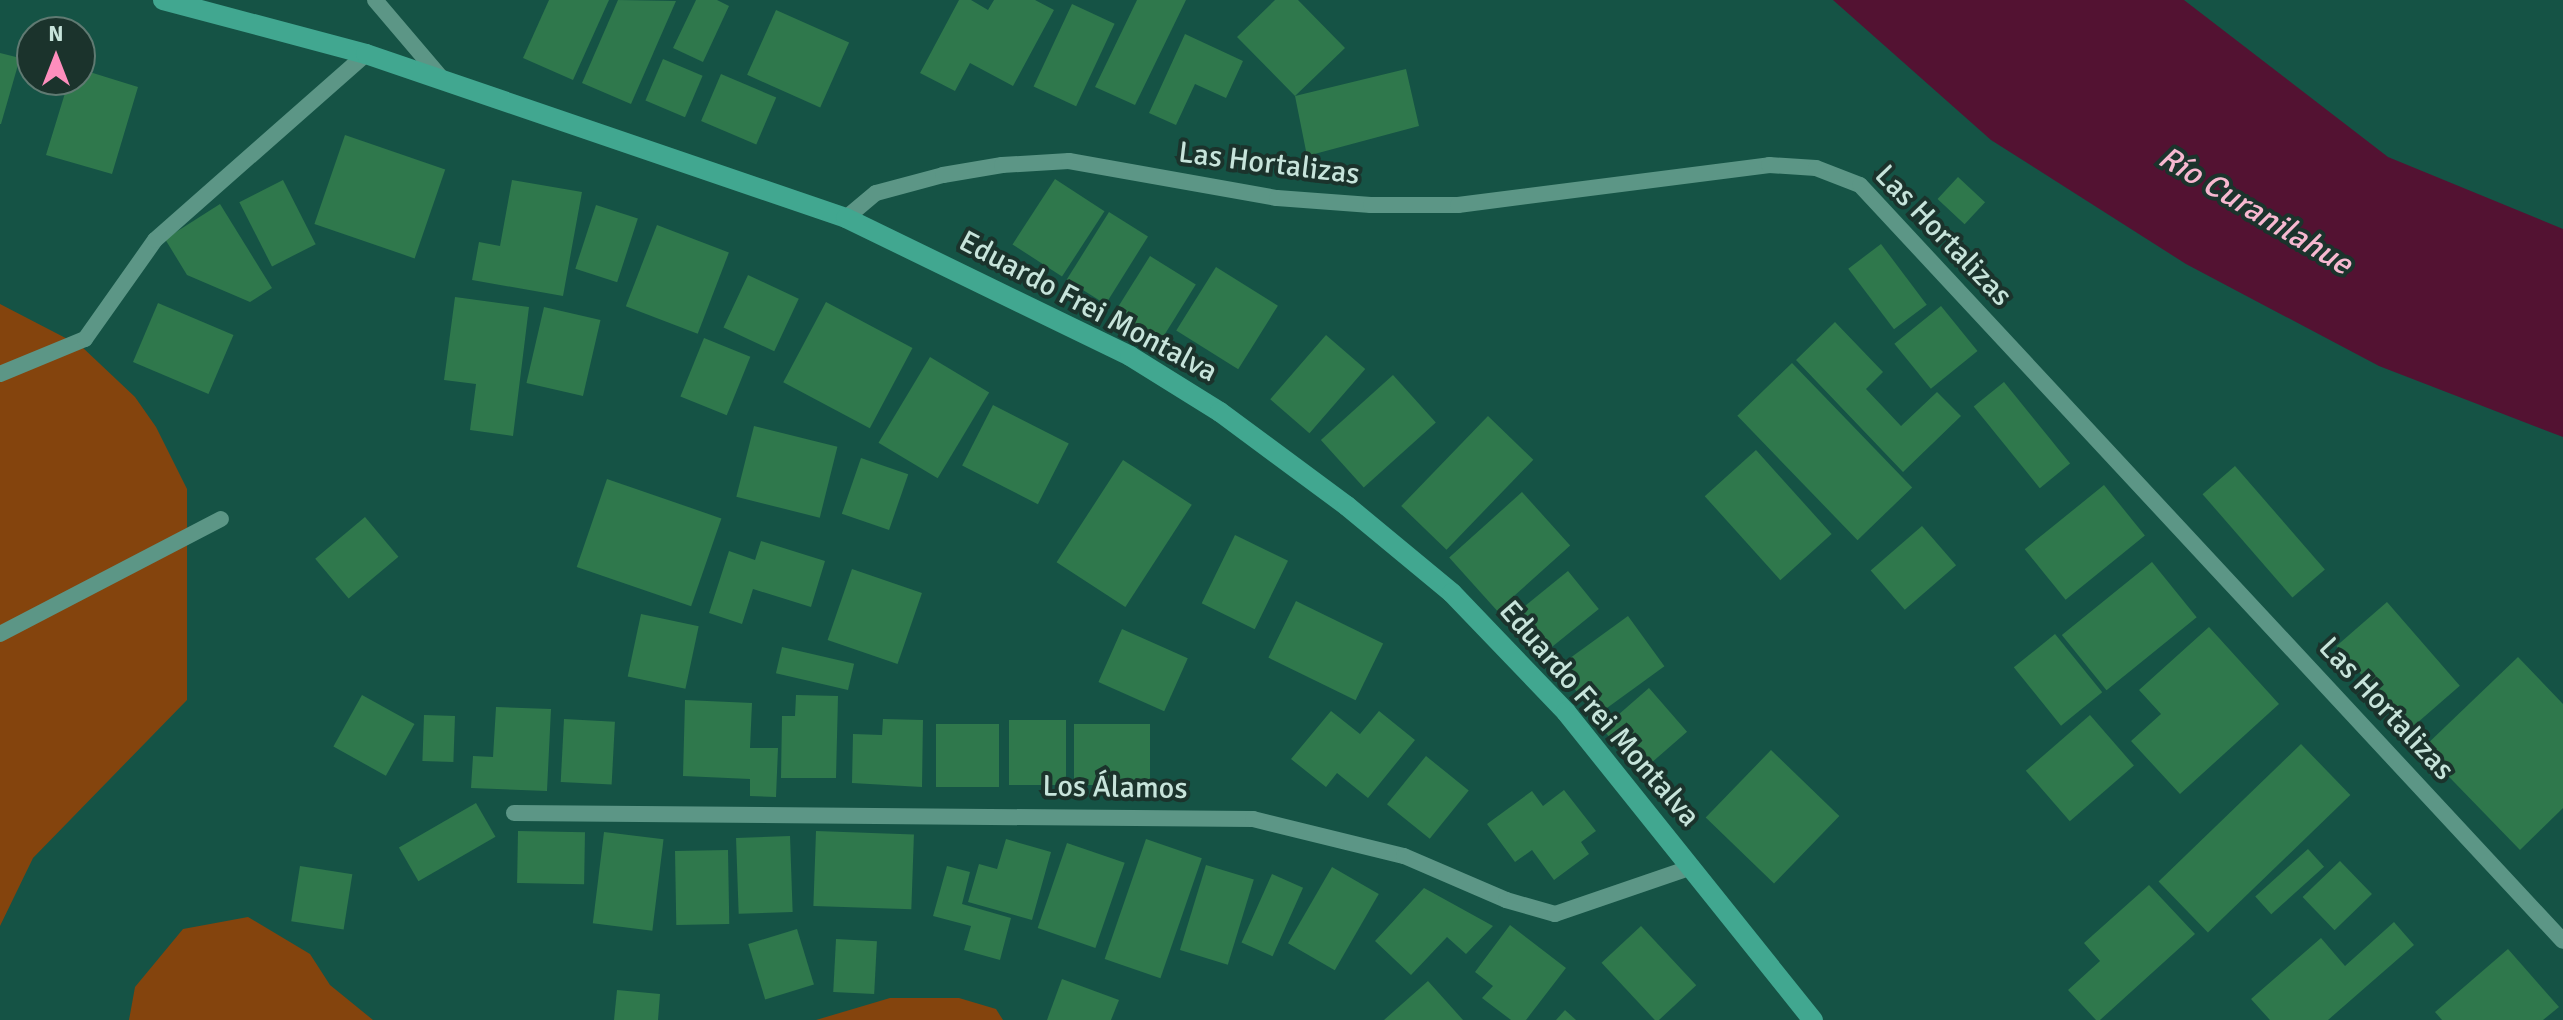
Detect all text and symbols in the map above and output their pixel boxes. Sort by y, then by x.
north arrow [16,16,96,96]
text: N [48,20,64,47]
street label: Las Hortalizas [1176,135,1362,193]
water label: Río Curanilahue [2151,138,2359,284]
street label: Las Hortalizas [1867,158,2019,314]
street label: Eduardo Frei Montalva [953,224,1223,390]
street label: Eduardo Frei Montalva [1491,594,1707,834]
street label: Las Hortalizas [2311,630,2461,788]
street label: Los Álamos [1042,769,1188,807]

